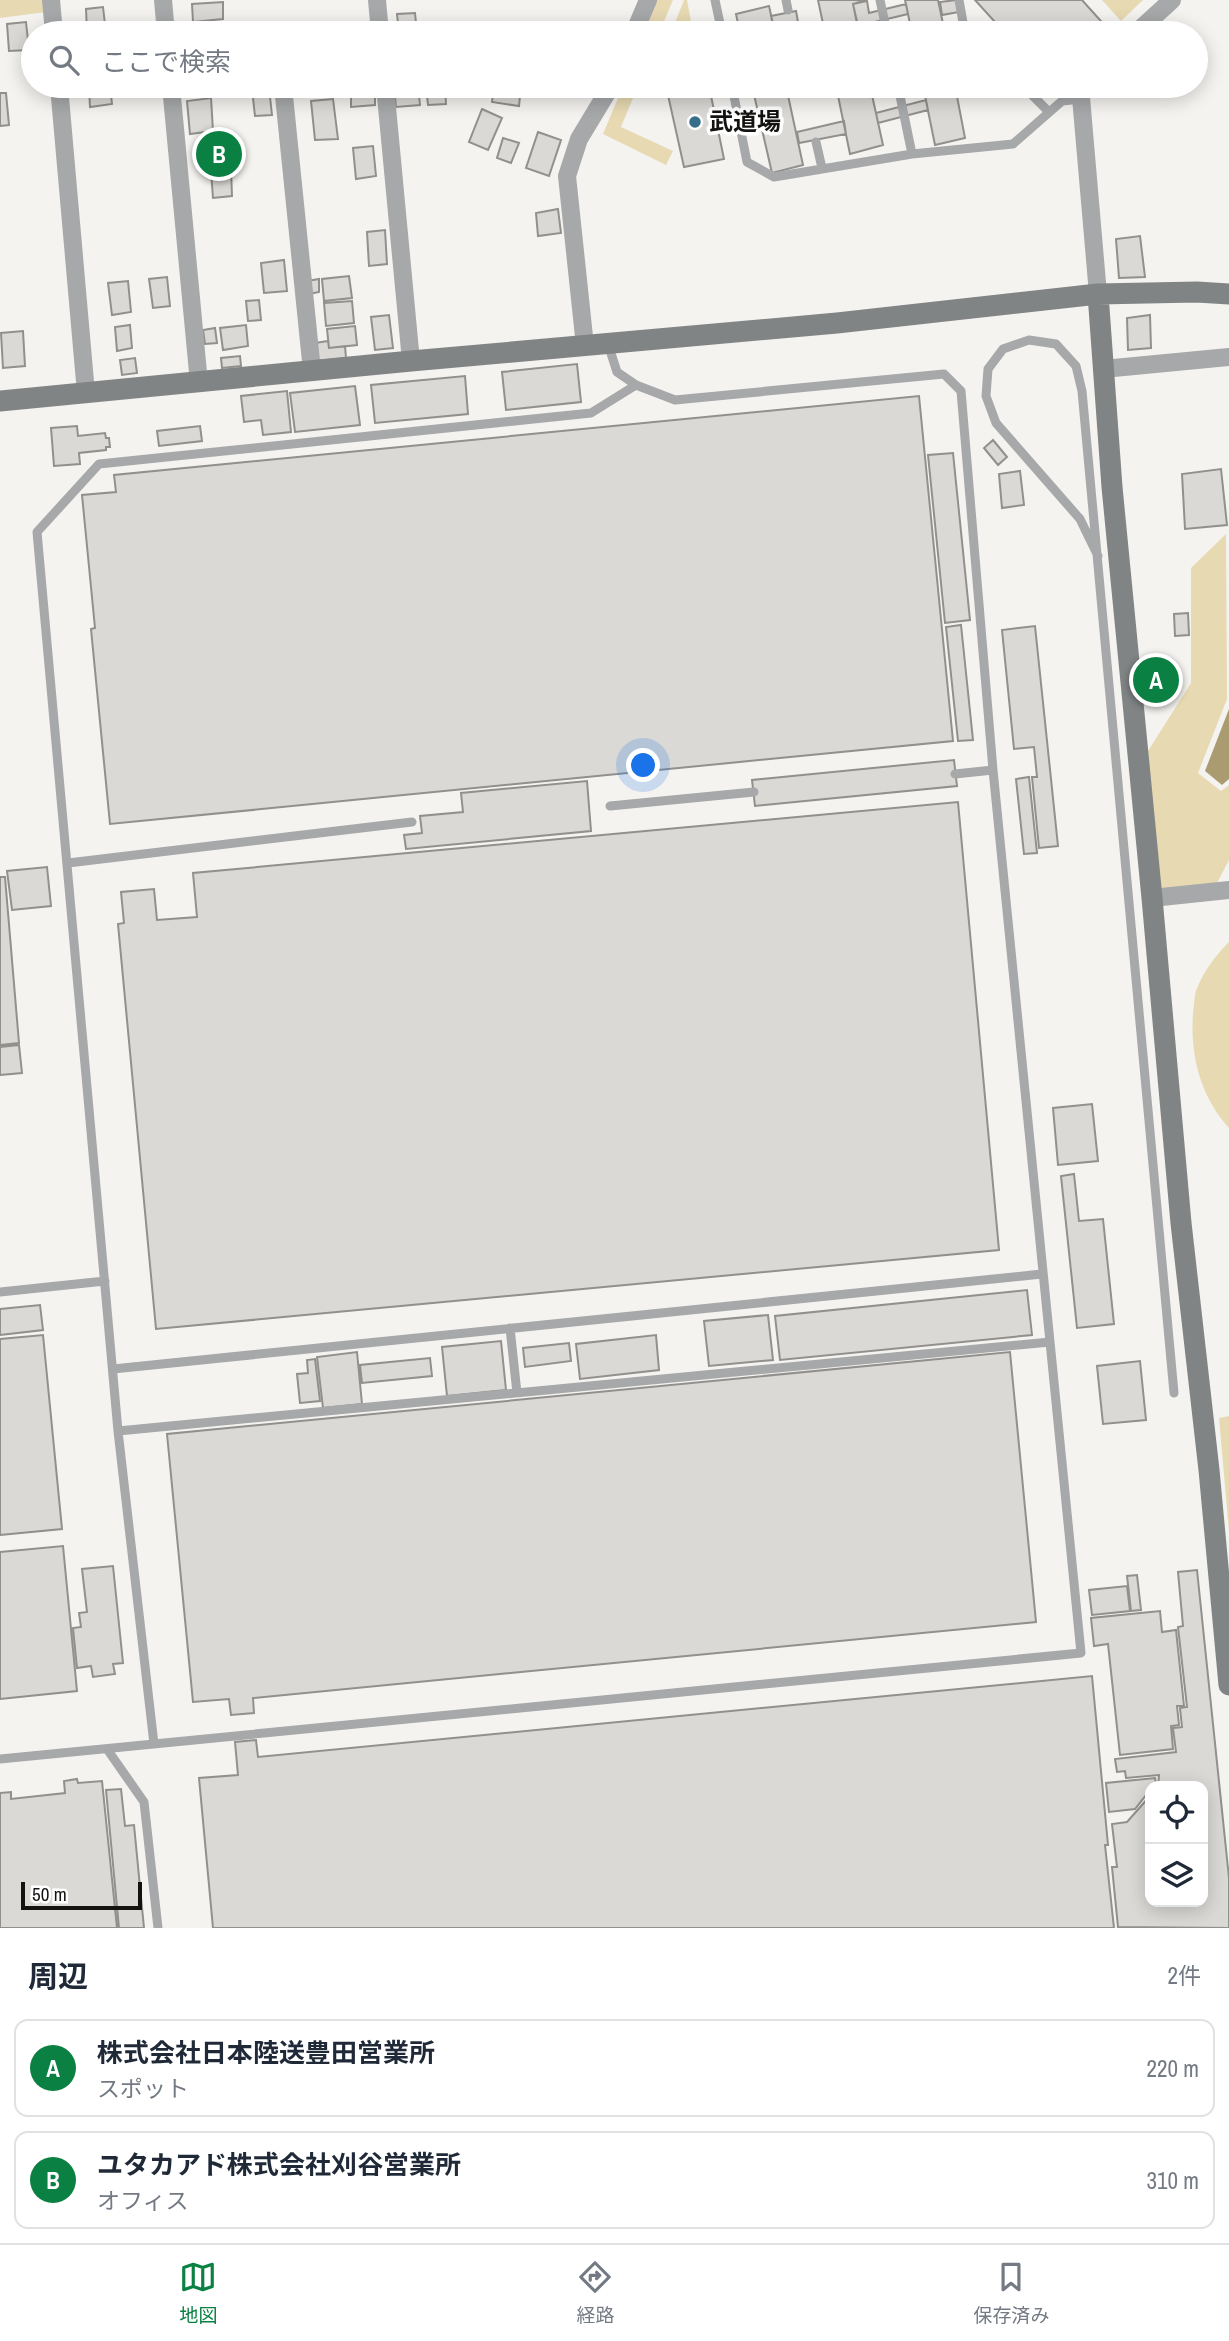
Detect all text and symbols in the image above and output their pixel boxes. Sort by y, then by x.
search box [21,21,1208,98]
icon: search [45,41,83,79]
text: ここで検索 [101,44,231,79]
place label: 武道場 [709,105,781,137]
marker: 武道場 [687,114,703,130]
pin: B [196,128,242,180]
pin: A [1133,654,1179,706]
your location [626,748,660,782]
map controls [1145,1781,1208,1907]
button: locate [1145,1781,1208,1844]
button: layers [1145,1844,1208,1907]
scale bar [21,1879,142,1911]
text: 50 m [32,1881,67,1907]
text: 周辺 [28,1956,88,1996]
text: 2件 [1168,1960,1201,1991]
text: 株式会社日本陸送豊田営業所 [97,2035,435,2070]
text: A [46,2053,60,2084]
text: 220 m [1147,2053,1199,2084]
text: スポット [97,2073,189,2104]
text: ユタカアド株式会社刈谷営業所 [97,2147,461,2182]
text: B [46,2165,60,2196]
text: 310 m [1147,2165,1199,2196]
text: オフィス [97,2185,189,2216]
tab: 地図 [179,2258,218,2328]
tab: 経路 [576,2258,615,2328]
tab: 保存済み [973,2258,1050,2328]

